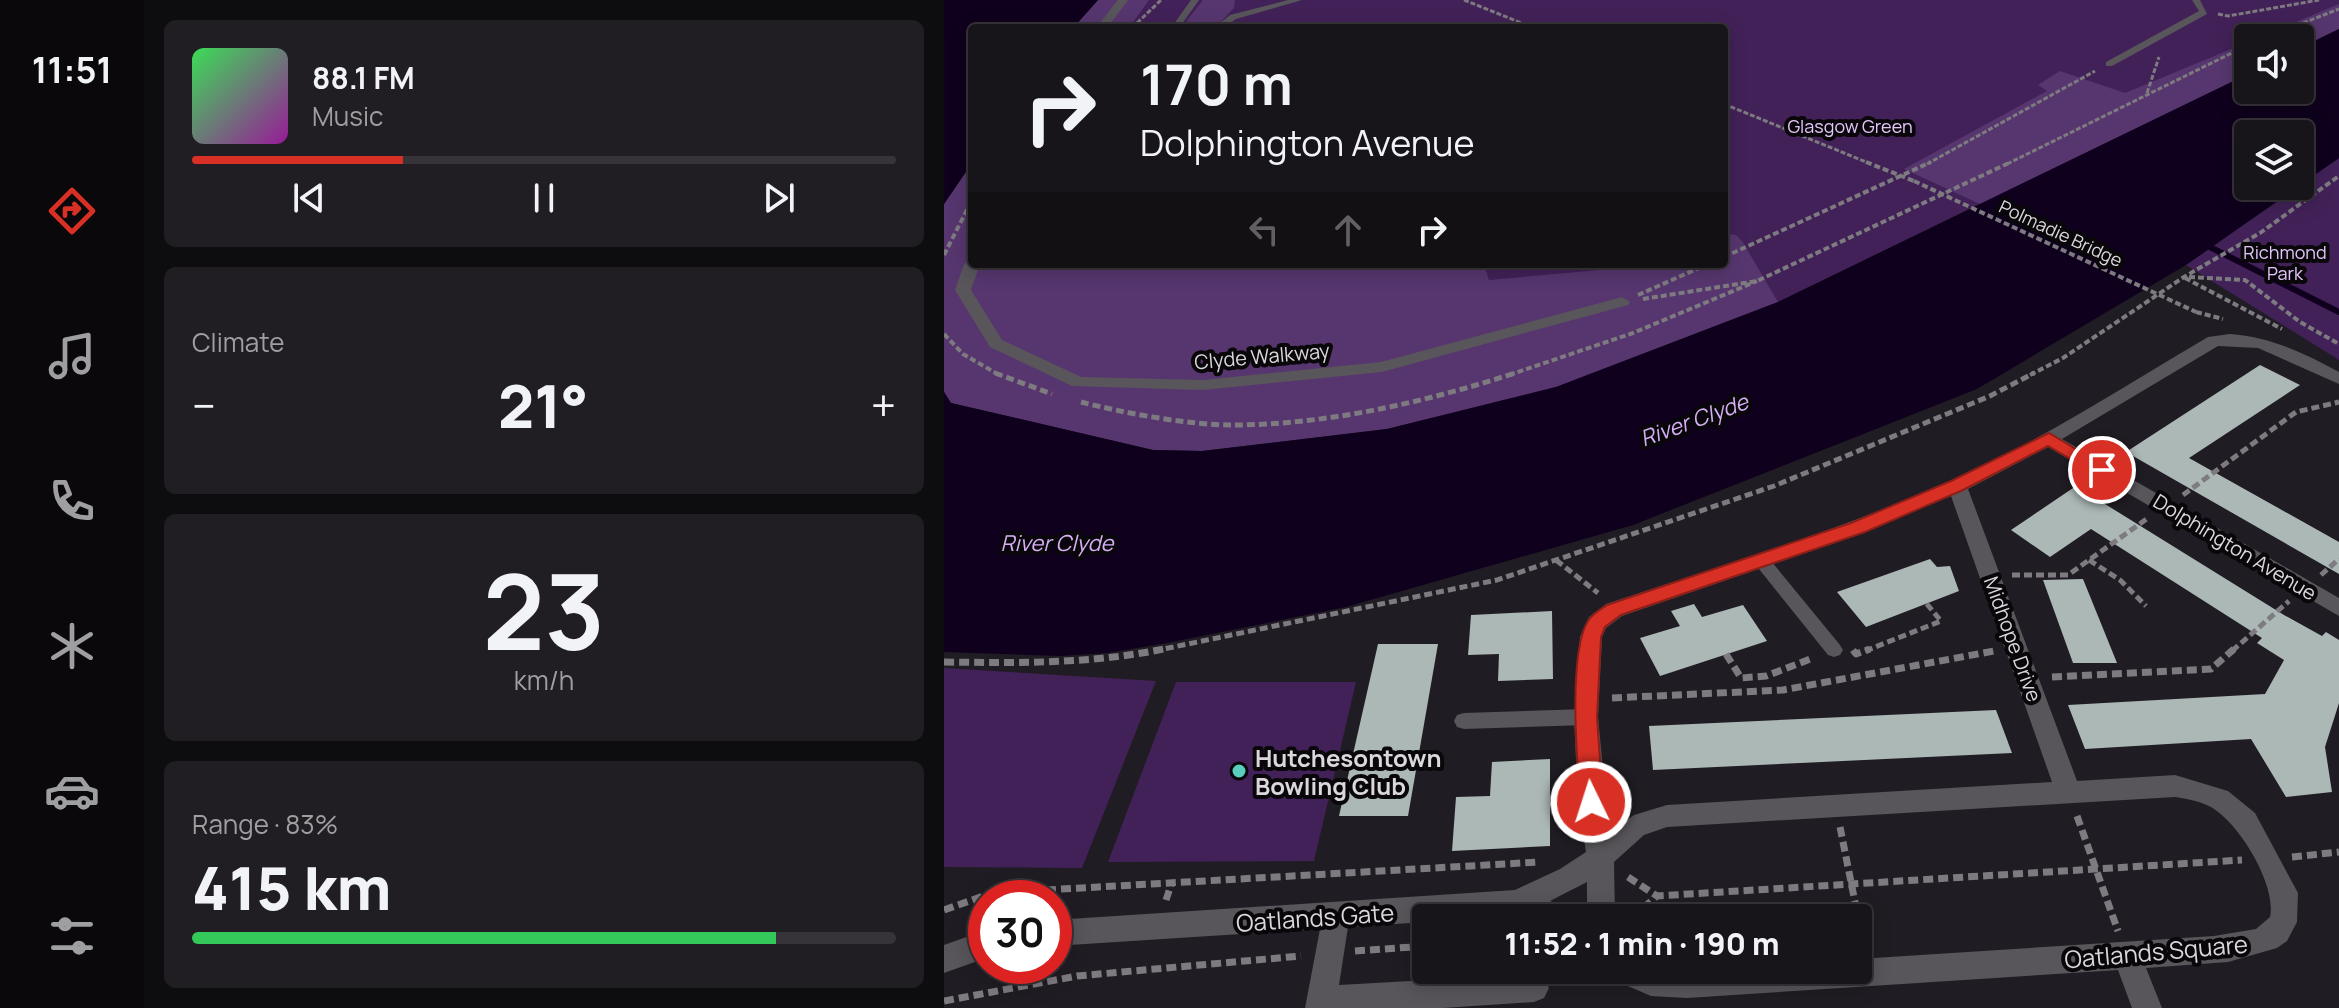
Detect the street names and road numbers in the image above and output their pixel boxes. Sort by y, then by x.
street label: Polmadie Bridge [1995,194,2127,272]
street label: Clyde Walkway [1193,337,1331,375]
street label: Dolphington Avenue [2148,488,2322,606]
street label: Midhope Drive [1978,573,2048,705]
street label: Oatlands Gate [1235,895,1395,939]
street label: Oatlands Square [2063,927,2249,975]

